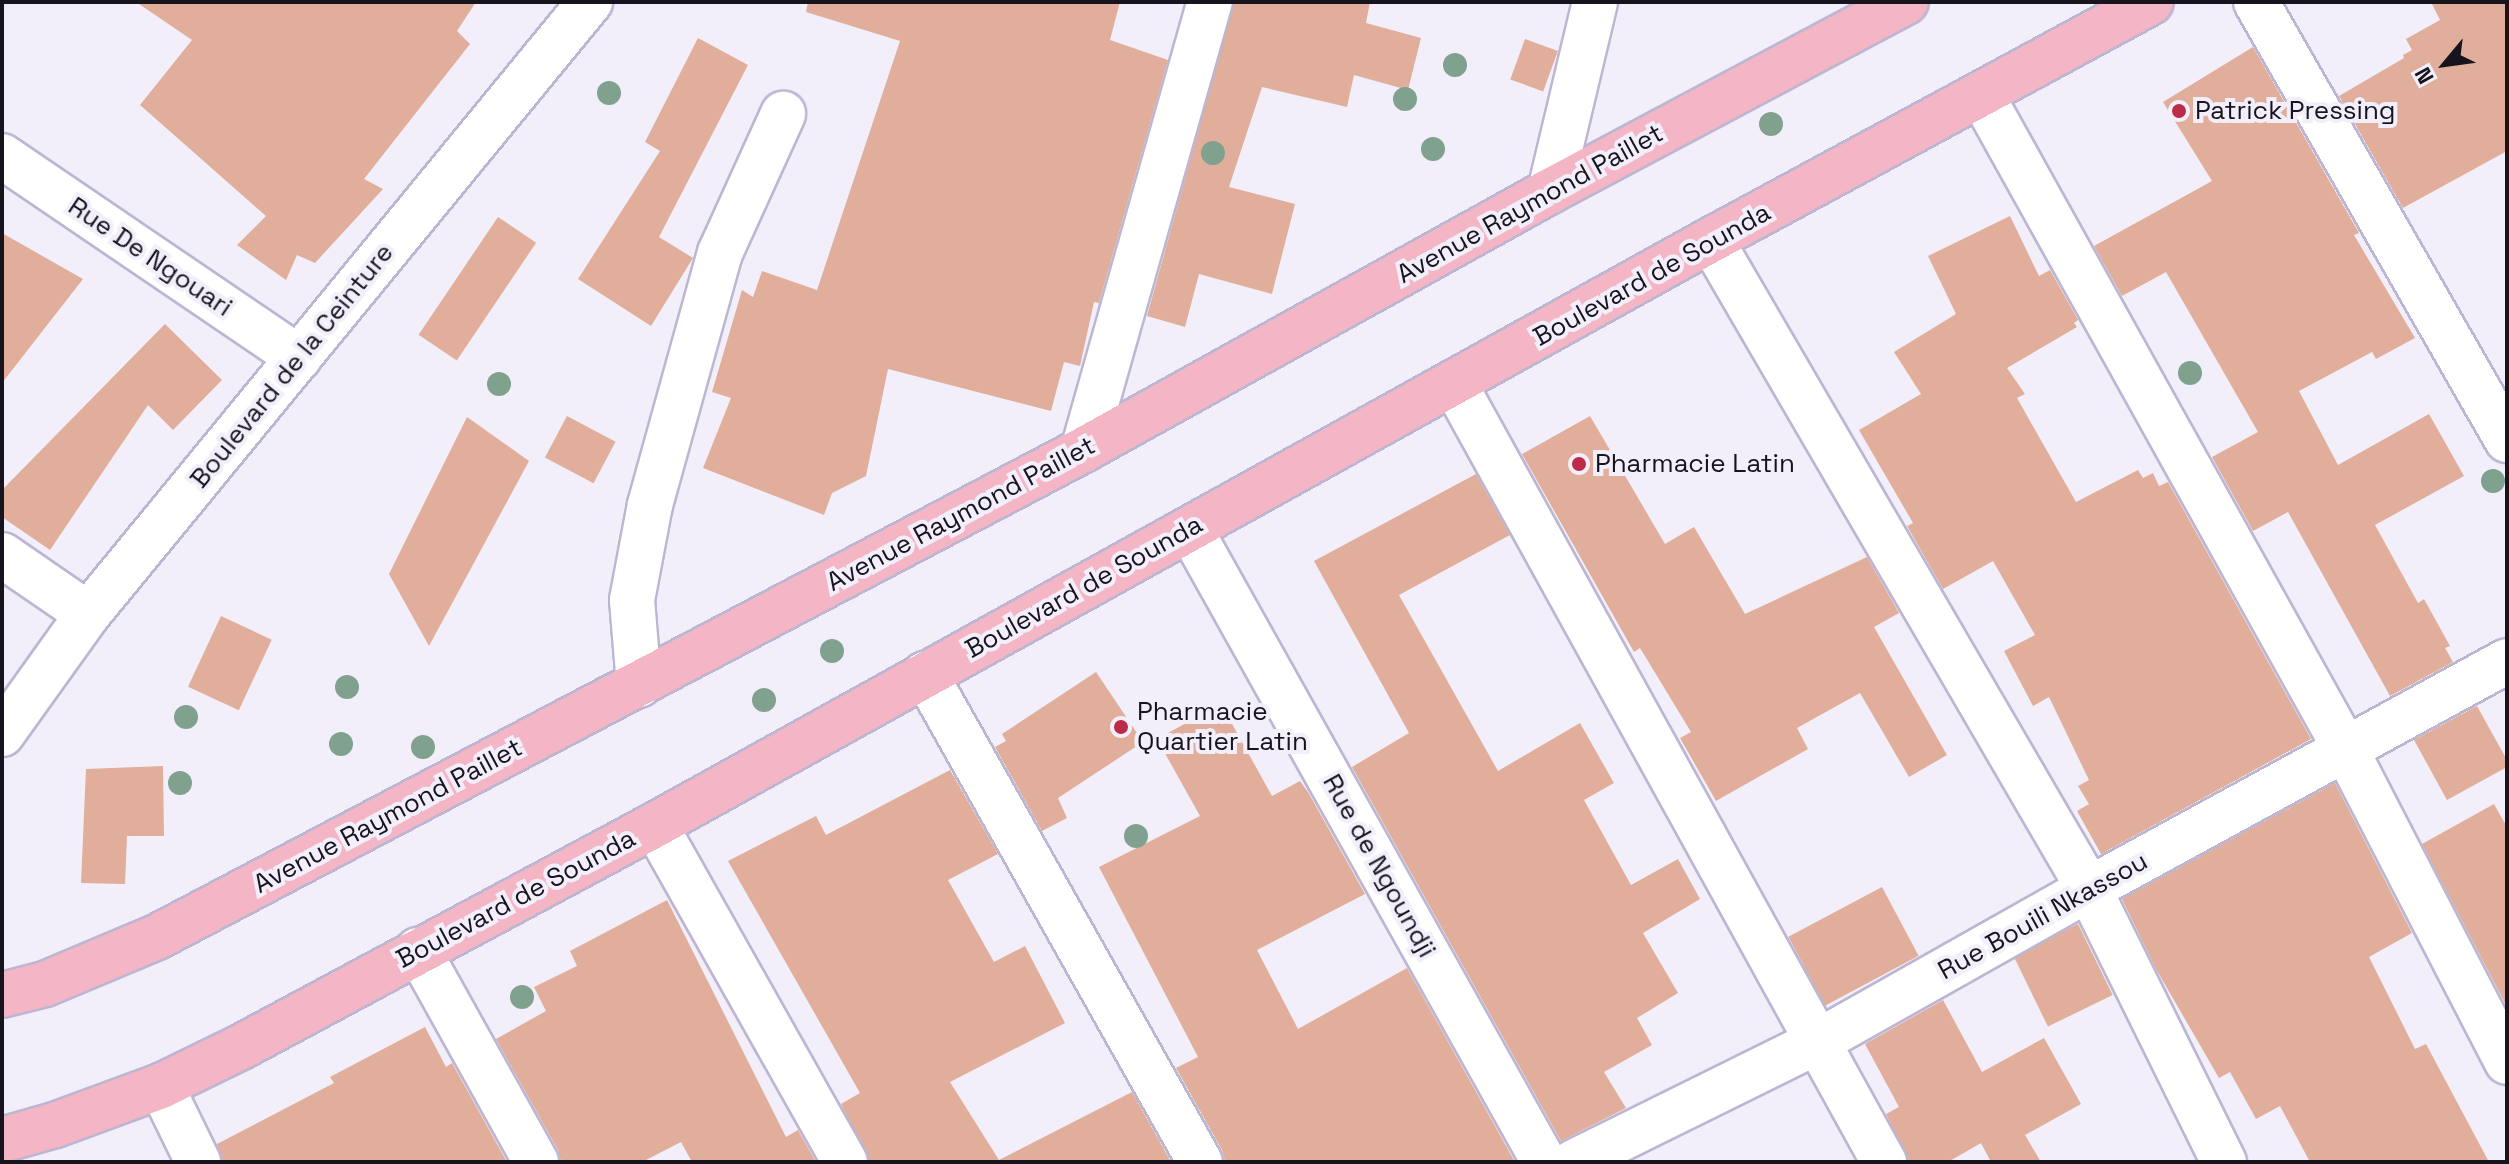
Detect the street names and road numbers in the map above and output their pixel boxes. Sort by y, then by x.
street label: Avenue Raymond Paillet [1391,118,1669,290]
street label: Rue De Ngouari [62,191,238,323]
street label: Boulevard de Sounda [1528,197,1776,353]
street label: Boulevard de la Ceinture [184,238,400,494]
street label: Avenue Raymond Paillet [821,430,1101,598]
street label: Boulevard de Sounda [960,509,1208,665]
street label: Avenue Raymond Paillet [248,732,528,900]
street label: Rue de Ngoundji [1316,769,1442,963]
street label: Boulevard de Sounda [391,823,641,975]
street label: Rue Bouili Nkassou [1933,846,2153,986]

